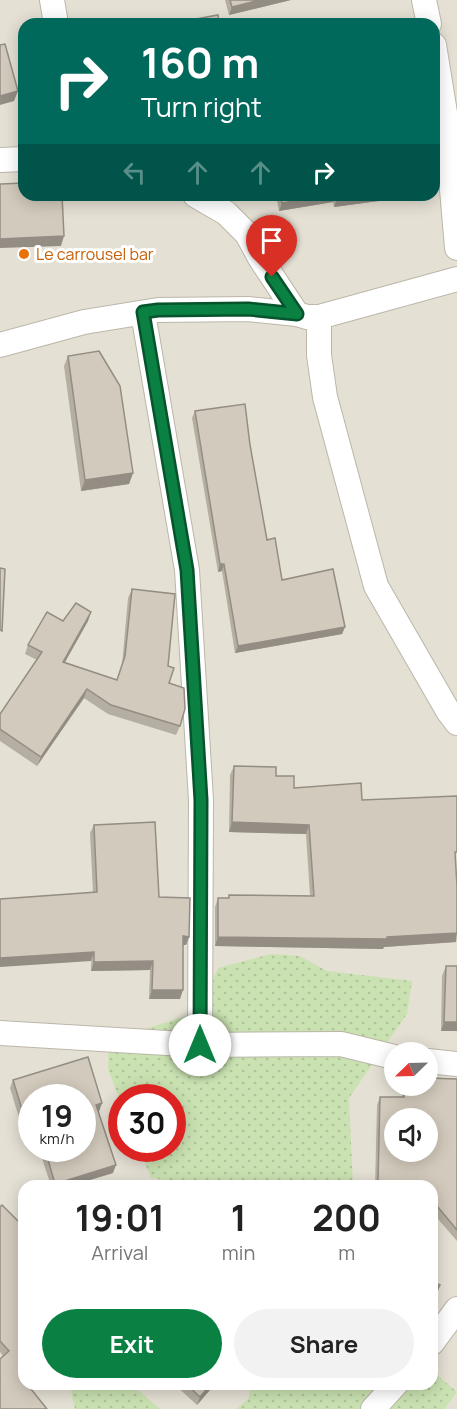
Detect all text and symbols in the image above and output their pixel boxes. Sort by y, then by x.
text: 160 m [141,33,259,91]
icon: right [42,42,120,120]
text: Turn right [141,88,262,125]
icon: left [118,156,151,189]
icon: ahead [181,156,214,189]
icon: ahead [244,156,277,189]
icon: right [307,156,340,189]
pin [246,215,297,277]
icon: arrive [255,224,288,257]
place label: Le carrousel bar [36,243,154,265]
marker: Le carrousel bar [17,247,31,261]
position arrow [168,1013,232,1077]
north arrow [384,1042,438,1096]
map controls [384,1042,438,1162]
speed limit sign: 30 [108,1084,186,1162]
text: 19 [41,1095,73,1136]
button: sound [384,1108,438,1162]
text: km/h [40,1128,74,1149]
text: 19:01 [75,1193,165,1242]
text: 1 [231,1193,246,1242]
text: 200 [312,1193,381,1242]
text: Arrival [91,1239,148,1266]
text: min [222,1239,255,1266]
text: m [338,1239,355,1266]
button: Exit [42,1309,222,1378]
button: Share [234,1309,414,1378]

